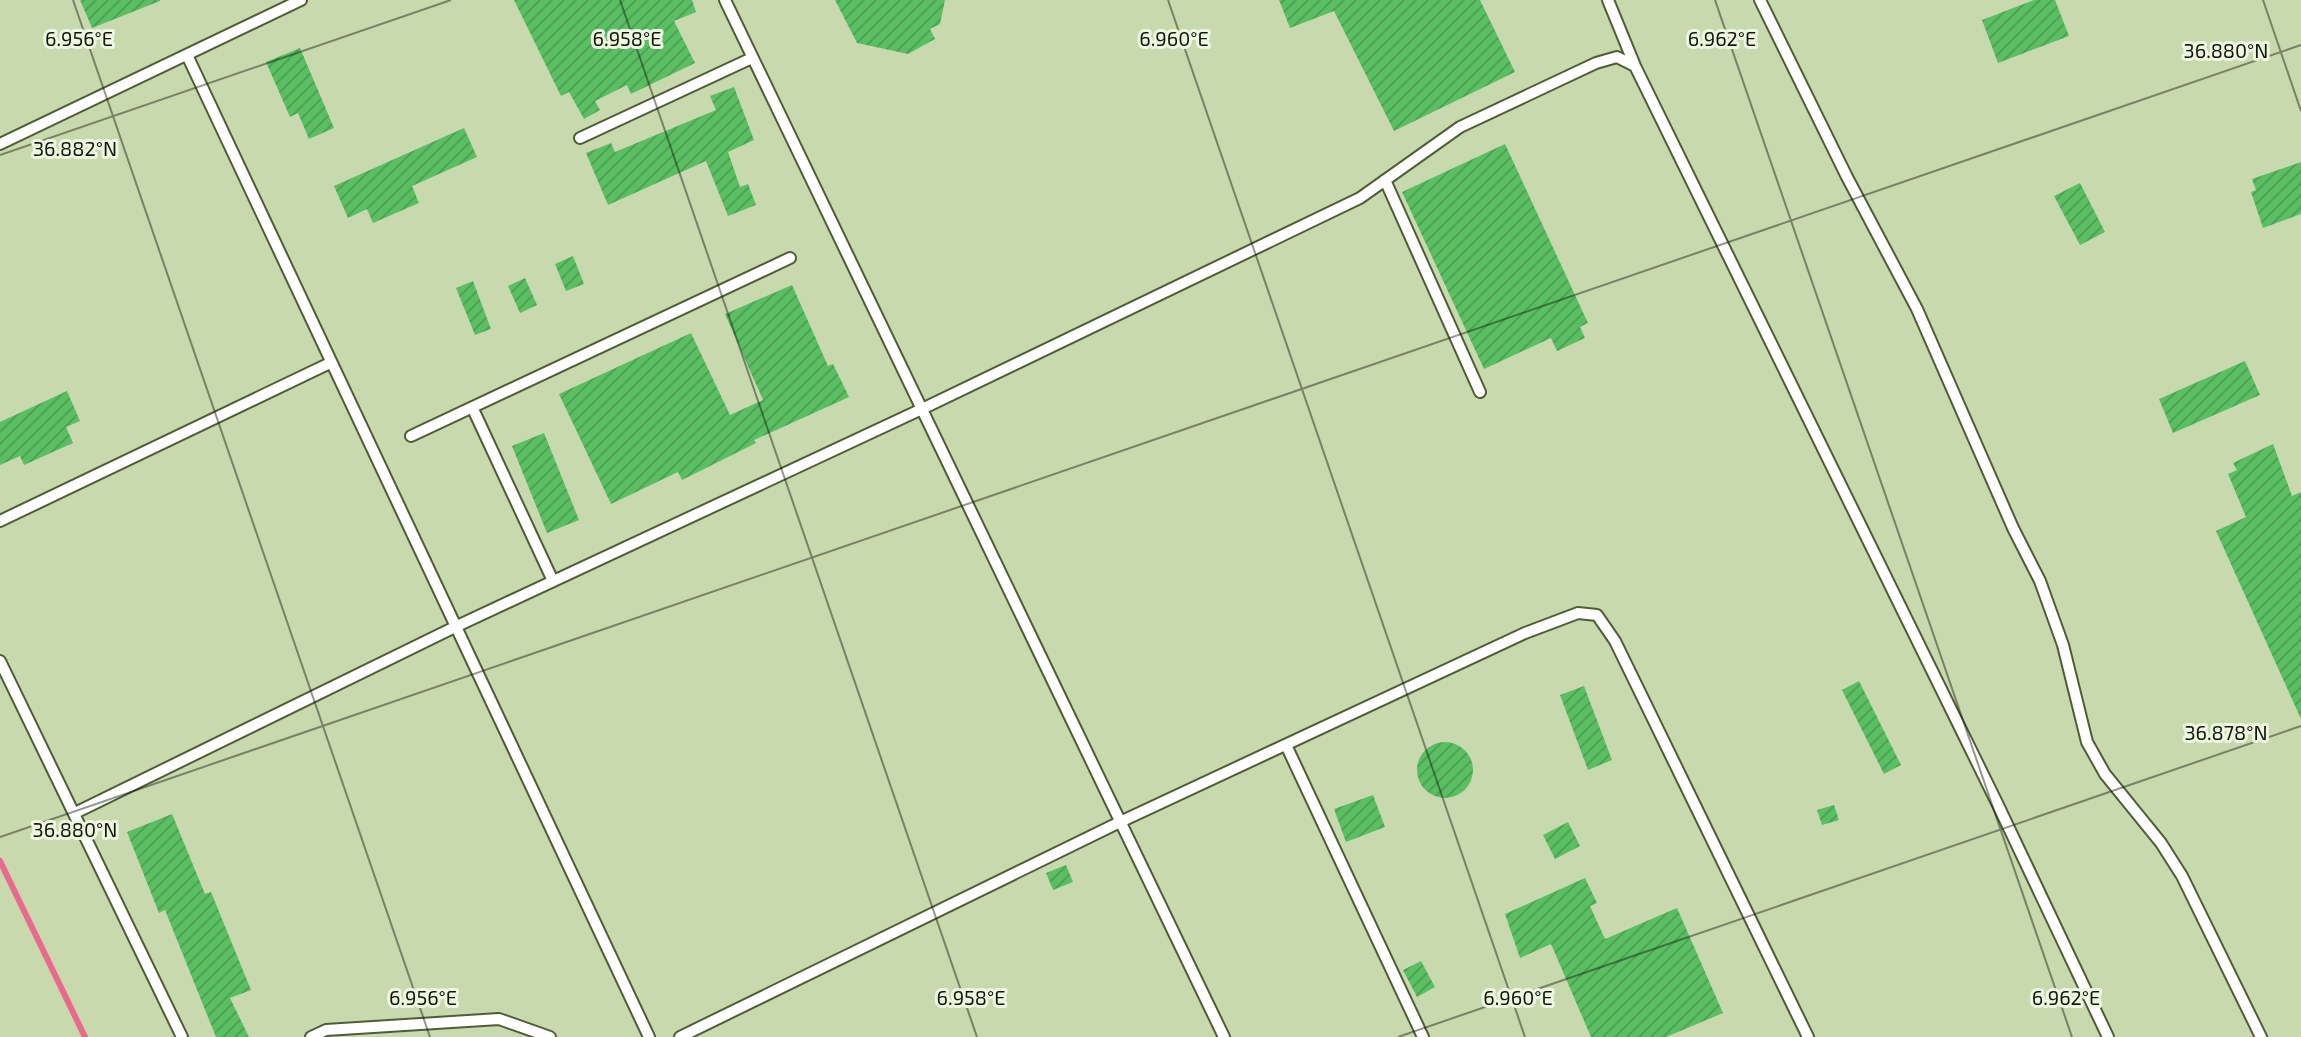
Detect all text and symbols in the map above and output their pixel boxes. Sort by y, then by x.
text: 6.956°E [45,26,113,50]
text: 6.958°E [593,26,661,50]
text: 6.960°E [1139,26,1209,50]
text: 6.962°E [1688,26,1756,50]
text: 36.880°N [2184,38,2268,62]
text: 36.882°N [33,136,117,160]
text: 36.878°N [2184,720,2268,744]
text: 36.880°N [33,817,117,841]
text: 6.956°E [389,985,457,1009]
text: 6.958°E [937,985,1005,1009]
text: 6.960°E [1483,985,1553,1009]
text: 6.962°E [2032,985,2100,1009]

